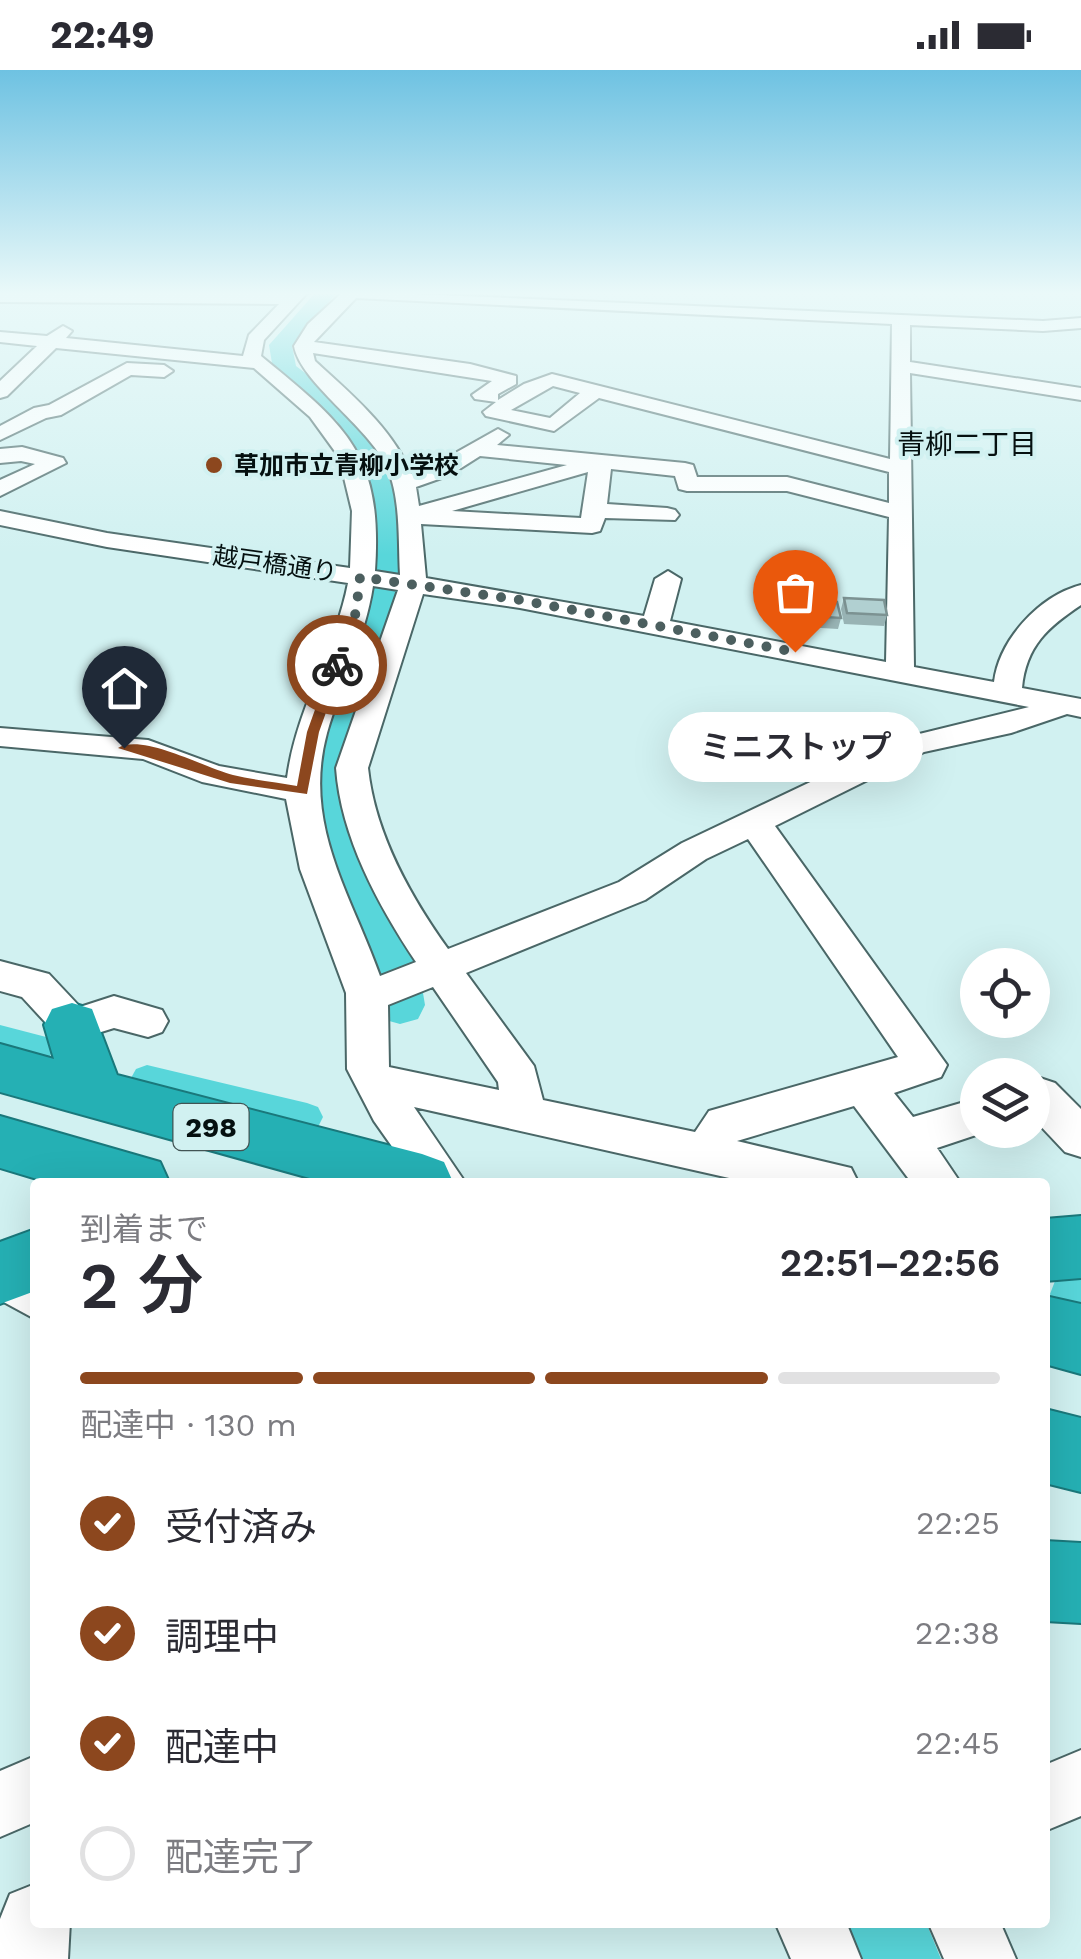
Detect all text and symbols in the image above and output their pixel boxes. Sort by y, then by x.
text: 22:49 [50,13,155,57]
district label: 青柳二丁目 [897,428,1037,461]
place label: 草加市立青柳小学校 [234,451,459,480]
marker: 草加市立青柳小学校 [203,454,225,476]
street label: 越戸橋通り [211,541,339,587]
pin [753,550,838,653]
icon: bag [768,565,823,620]
courier [287,615,387,715]
icon: bike [310,638,365,693]
pin [82,646,167,749]
icon: home [97,661,152,716]
callout: ミニストップ [668,712,922,782]
text: ミニストップ [699,728,892,766]
map controls [960,948,1050,1148]
button: locate [960,948,1050,1038]
button: layers [960,1058,1050,1148]
road number: 298 [174,1104,248,1150]
text: 到着まで [80,1210,208,1248]
text: 22:51–22:56 [780,1241,1000,1285]
text: 2 分 [80,1248,203,1324]
text: 配達中 · 130 m [80,1406,297,1444]
icon: check [80,1496,135,1551]
text: 22:25 [916,1504,1000,1542]
text: 受付済み [165,1505,317,1549]
icon: check [80,1606,135,1661]
text: 22:38 [915,1614,1000,1652]
text: 調理中 [165,1615,279,1659]
icon: check [80,1716,135,1771]
text: 22:45 [915,1724,1000,1762]
text: 配達中 [165,1725,279,1769]
text: 配達完了 [165,1835,317,1879]

